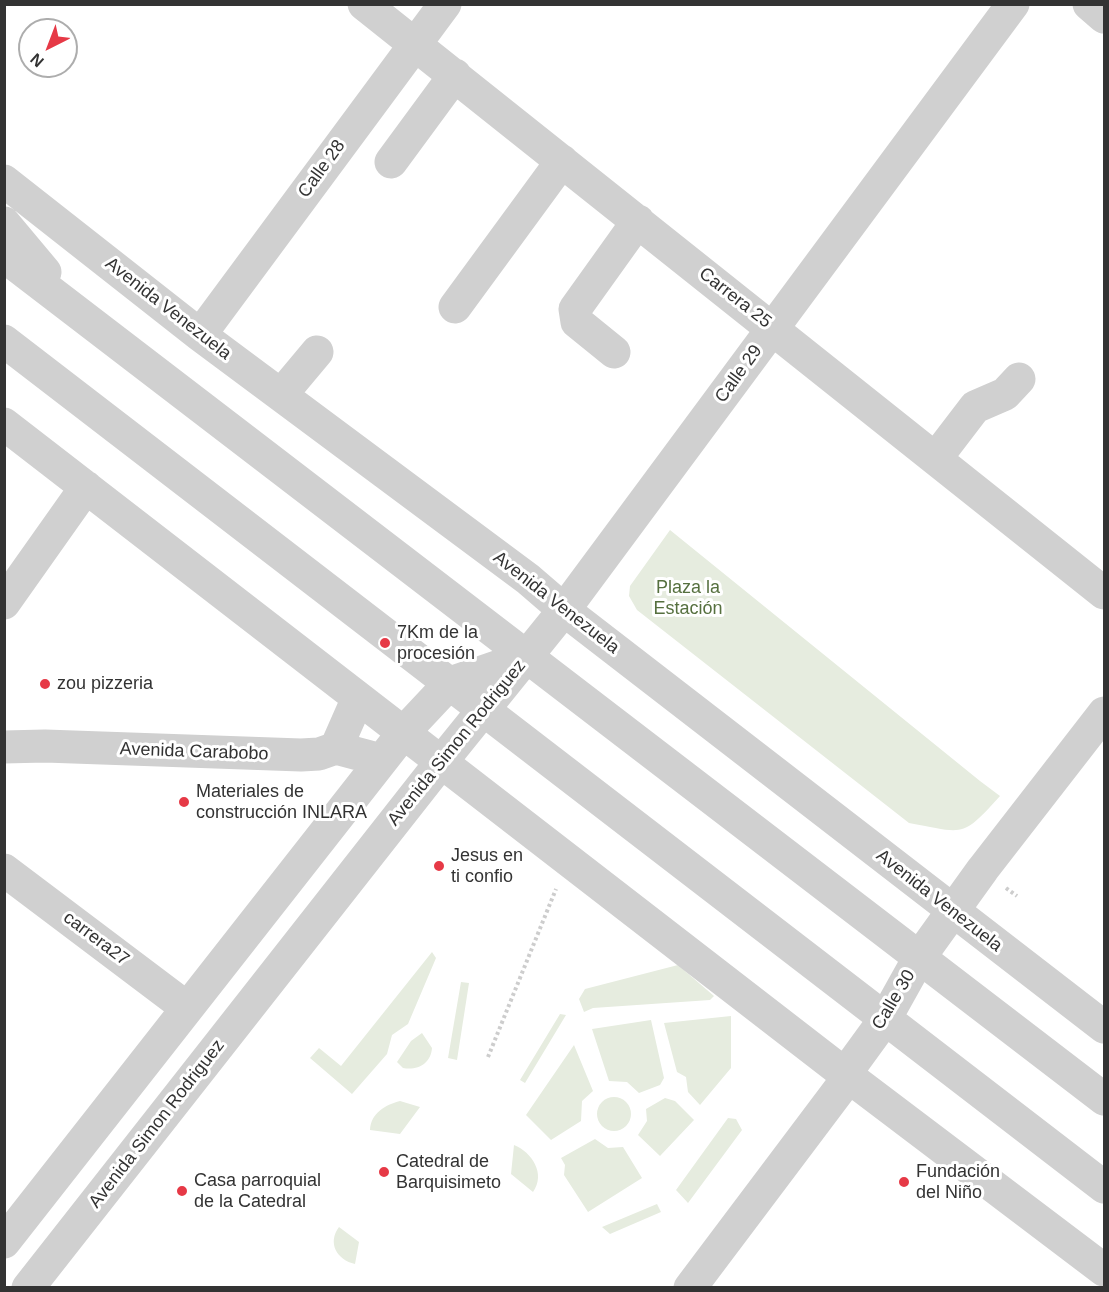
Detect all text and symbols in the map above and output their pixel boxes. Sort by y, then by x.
north arrow [18,18,78,78]
text: N [27,50,47,70]
street label: Calle 28 [294,136,350,202]
street label: Avenida Venezuela [101,253,235,365]
street label: Carrera 25 [694,263,776,333]
street label: Calle 29 [711,341,767,407]
street label: Avenida Venezuela [489,547,623,659]
park label: Plaza la Estación [653,577,723,620]
place label: 7Km de la procesión [397,622,478,664]
marker: 7Km de la procesión [378,636,392,650]
street label: Avenida Simon Rodriguez [383,655,531,831]
place label: zou pizzeria [57,673,153,695]
marker: zou pizzeria [38,677,52,691]
street label: Avenida Carabobo [119,739,269,765]
place label: Materiales de construcción INLARA [196,781,367,824]
marker: Materiales de construcción INLARA [177,795,191,809]
place label: Jesus en ti confio [451,845,523,888]
street label: Avenida Venezuela [872,845,1006,957]
marker: Jesus en ti confio [432,859,446,873]
street label: carrera27 [59,907,133,971]
street label: Calle 30 [868,966,920,1034]
street label: Avenida Simon Rodriguez [85,1035,229,1213]
place label: Catedral de Barquisimeto [396,1151,501,1194]
place label: Fundación del Niño [916,1161,1000,1204]
marker: Catedral de Barquisimeto [377,1165,391,1179]
place label: Casa parroquial de la Catedral [194,1170,321,1212]
marker: Fundación del Niño [897,1175,911,1189]
marker: Casa parroquial de la Catedral [175,1184,189,1198]

